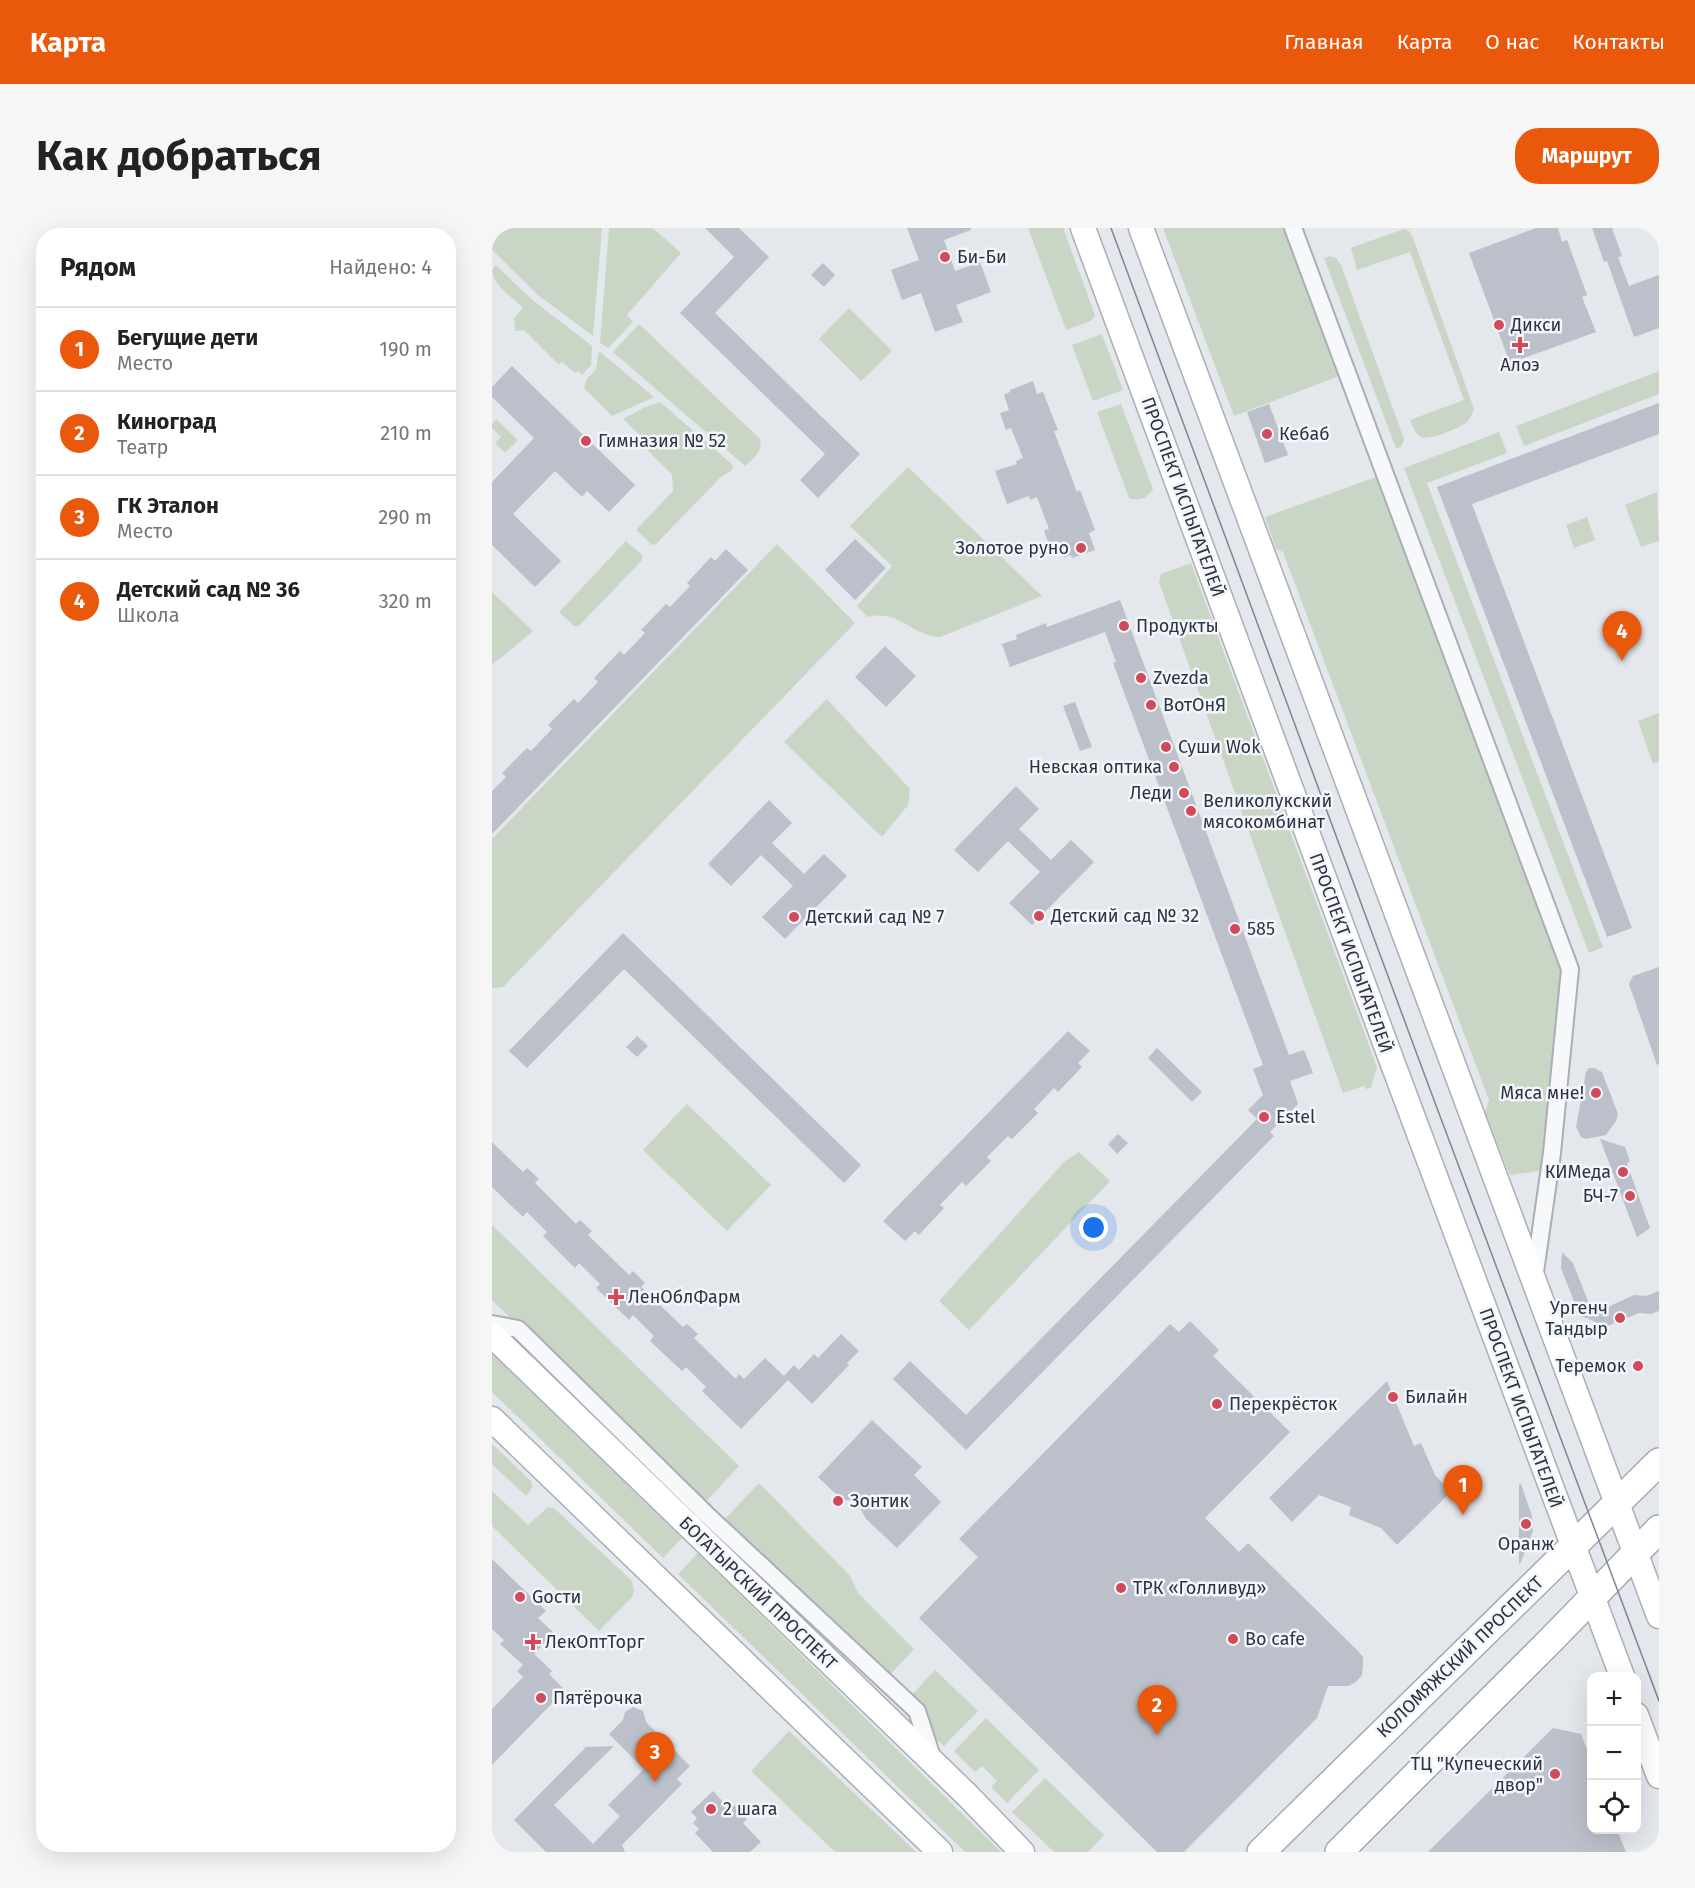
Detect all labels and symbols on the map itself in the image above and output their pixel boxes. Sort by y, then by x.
place label: Би-Би [957,246,1007,268]
marker: Би-Би [938,250,952,264]
place label: Дикси [1510,314,1561,336]
marker: Дикси [1492,318,1506,332]
marker: Алоэ [1513,338,1527,352]
place label: Алоэ [1500,354,1540,376]
street label: ПРОСПЕКТ ИСПЫТАТЕЛЕЙ [1137,394,1229,600]
place label: Кебаб [1279,423,1330,445]
marker: Кебаб [1260,427,1274,441]
place label: Гимназия № 52 [598,430,726,452]
marker: Гимназия № 52 [579,434,593,448]
place label: Золотое руно [955,537,1069,559]
marker: Золотое руно [1074,541,1088,555]
pin: 4 [1602,612,1642,661]
place label: Продукты [1136,615,1219,637]
marker: Продукты [1117,619,1131,633]
place label: Zvezda [1153,667,1209,689]
marker: Zvezda [1134,671,1148,685]
place label: ВотОнЯ [1163,694,1226,716]
marker: ВотОнЯ [1144,698,1158,712]
place label: Суши Wok [1178,736,1261,758]
marker: Суши Wok [1159,740,1173,754]
place label: Невская оптика [1029,756,1162,778]
marker: Невская оптика [1167,760,1181,774]
place label: Леди [1130,782,1172,804]
marker: Леди [1177,786,1191,800]
place label: Великолукский мясокомбинат [1203,790,1332,833]
marker: Великолукский мясокомбинат [1184,804,1198,818]
street label: ПРОСПЕКТ ИСПЫТАТЕЛЕЙ [1305,850,1397,1056]
place label: Детский сад № 32 [1050,905,1199,927]
place label: Детский сад № 7 [805,906,944,928]
marker: Детский сад № 32 [1032,909,1046,923]
marker: Детский сад № 7 [787,910,801,924]
place label: 585 [1247,918,1275,940]
marker: 585 [1228,922,1242,936]
place label: Мяса мне! [1500,1082,1584,1104]
marker: Мяса мне! [1589,1086,1603,1100]
place label: Estel [1276,1106,1315,1128]
marker: Estel [1257,1110,1271,1124]
place label: КИМеда [1545,1161,1611,1183]
marker: КИМеда [1616,1165,1630,1179]
place label: БЧ-7 [1583,1185,1618,1207]
marker: БЧ-7 [1623,1189,1637,1203]
your location [1079,1213,1108,1242]
place label: ЛенОблФарм [628,1286,741,1308]
marker: ЛенОблФарм [609,1290,623,1304]
place label: Ургенч Тандыр [1545,1297,1608,1340]
street label: ПРОСПЕКТ ИСПЫТАТЕЛЕЙ [1475,1305,1567,1511]
marker: Ургенч Тандыр [1613,1311,1627,1325]
place label: Теремок [1555,1355,1627,1377]
marker: Теремок [1631,1359,1645,1373]
place label: Билайн [1405,1386,1468,1408]
marker: Билайн [1386,1390,1400,1404]
place label: Перекрёсток [1229,1393,1338,1415]
marker: Перекрёсток [1210,1397,1224,1411]
pin: 1 [1444,1466,1482,1515]
place label: Зонтик [850,1490,909,1512]
marker: Зонтик [831,1494,845,1508]
street label: БОГАТЫРСКИЙ ПРОСПЕКТ [674,1512,842,1675]
marker: Оранж [1519,1517,1533,1531]
place label: Оранж [1498,1533,1554,1555]
street label: КОЛОМЯЖСКИЙ ПРОСПЕКТ [1372,1571,1548,1742]
place label: ТРК «Голливуд» [1133,1577,1267,1599]
marker: ТРК «Голливуд» [1114,1581,1128,1595]
place label: Gости [532,1586,581,1608]
marker: Gости [513,1590,527,1604]
place label: Bo cafe [1245,1628,1305,1650]
place label: ЛекОптТорг [545,1631,645,1653]
marker: Bo cafe [1226,1632,1240,1646]
marker: ЛекОптТорг [526,1635,540,1649]
pin: 2 [1138,1686,1176,1735]
place label: Пятёрочка [553,1687,643,1709]
marker: Пятёрочка [534,1691,548,1705]
pin: 3 [636,1732,674,1782]
place label: ТЦ "Купеческий двор" [1411,1753,1543,1796]
marker: ТЦ "Купеческий двор" [1548,1767,1562,1781]
place label: 2 шага [723,1798,778,1820]
marker: 2 шага [704,1802,718,1816]

